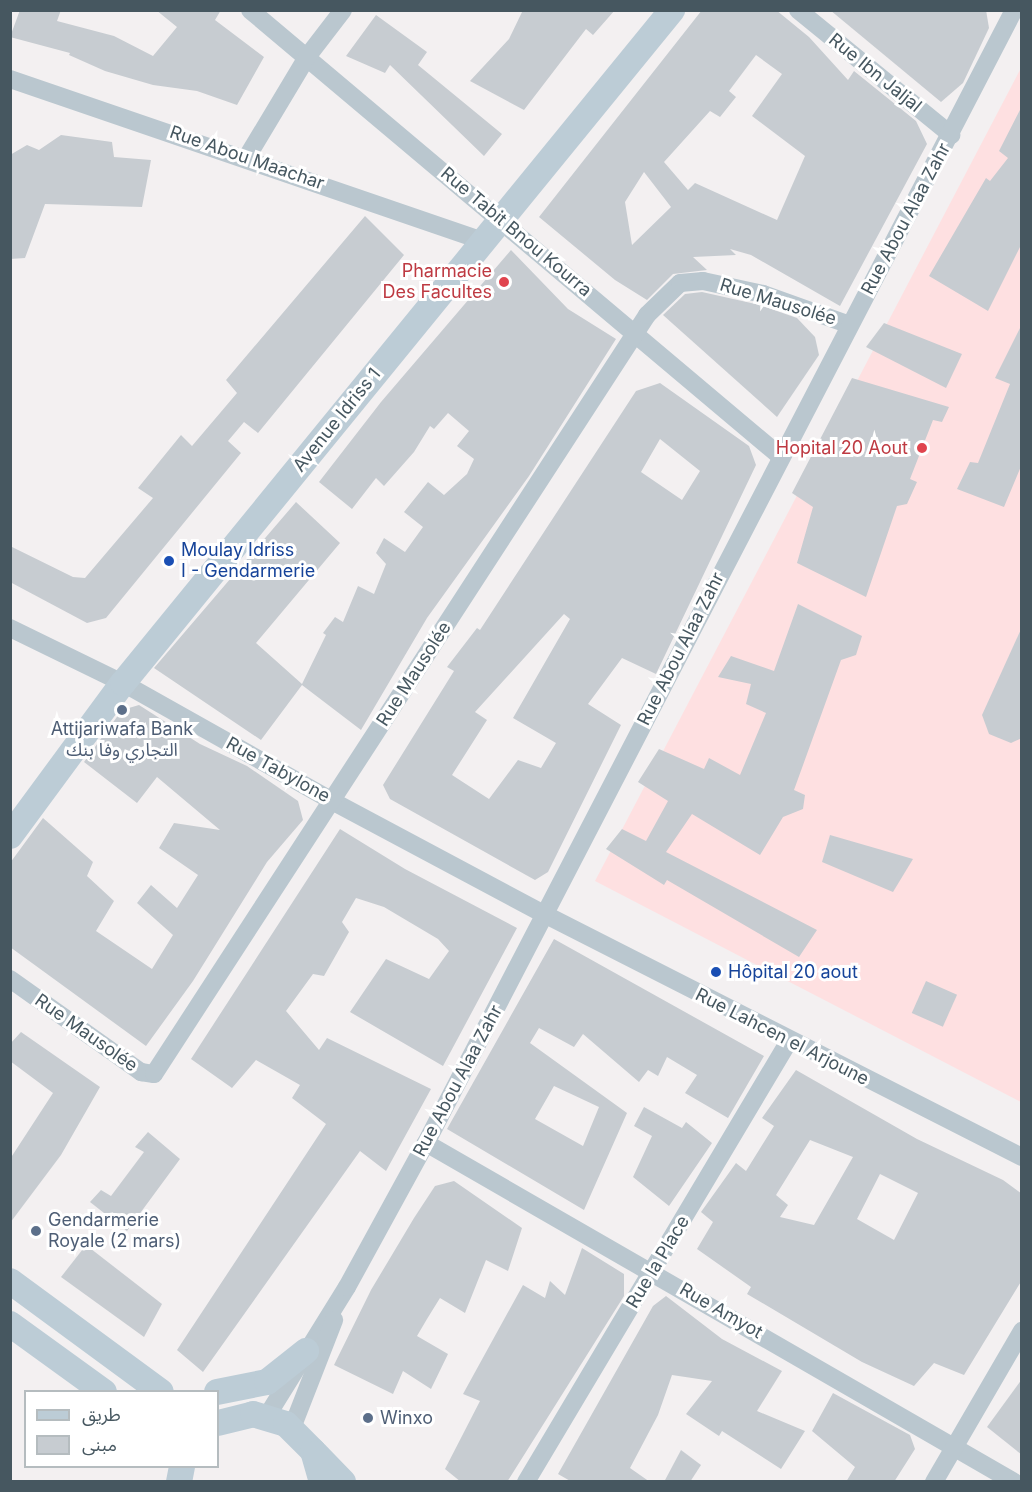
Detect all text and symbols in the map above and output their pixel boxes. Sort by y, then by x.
street label: Rue Ibn Jaljal [824,29,926,117]
street label: Rue Abou Maachar [167,121,327,195]
street label: Rue Abou Alaa Zahr [857,139,955,299]
street label: Rue Tabit Bnou Kourra [436,163,596,301]
place label: Pharmacie Des Facultes [382,261,492,304]
street label: Rue Mausolée [717,274,839,330]
marker: Pharmacie Des Facultes [497,275,511,289]
street label: Avenue Idriss 1 [289,364,385,476]
place label: Hopital 20 Aout [776,437,908,459]
marker: Hopital 20 Aout [913,439,931,457]
place label: Moulay Idriss I - Gendarmerie [181,540,315,582]
marker: Moulay Idriss I - Gendarmerie [162,554,176,568]
street label: Rue Abou Alaa Zahr [633,569,729,729]
street label: Rue Mausolée [372,618,456,730]
marker: Attijariwafa Bank التجاري وفا بنك [115,703,129,717]
place label: Attijariwafa Bank التجاري وفا بنك [51,719,193,762]
street label: Rue Tabylone [222,733,334,807]
place label: Hôpital 20 aout [728,961,858,983]
marker: Hôpital 20 aout [709,965,723,979]
street label: Rue Lahcen el Arjoune [692,984,872,1090]
street label: Rue Mausolée [30,990,142,1076]
street label: Rue Abou Alaa Zahr [409,1001,507,1161]
place label: Gendarmerie Royale (2 mars) [48,1210,181,1252]
street label: Rue la Place [622,1212,694,1312]
marker: Gendarmerie Royale (2 mars) [29,1224,43,1238]
street label: Rue Amyot [676,1279,766,1343]
legend [24,1390,219,1468]
text: طريق [82,1404,121,1425]
place label: Winxo [380,1407,433,1429]
marker: Winxo [361,1411,375,1425]
text: مبنى [82,1434,117,1455]

